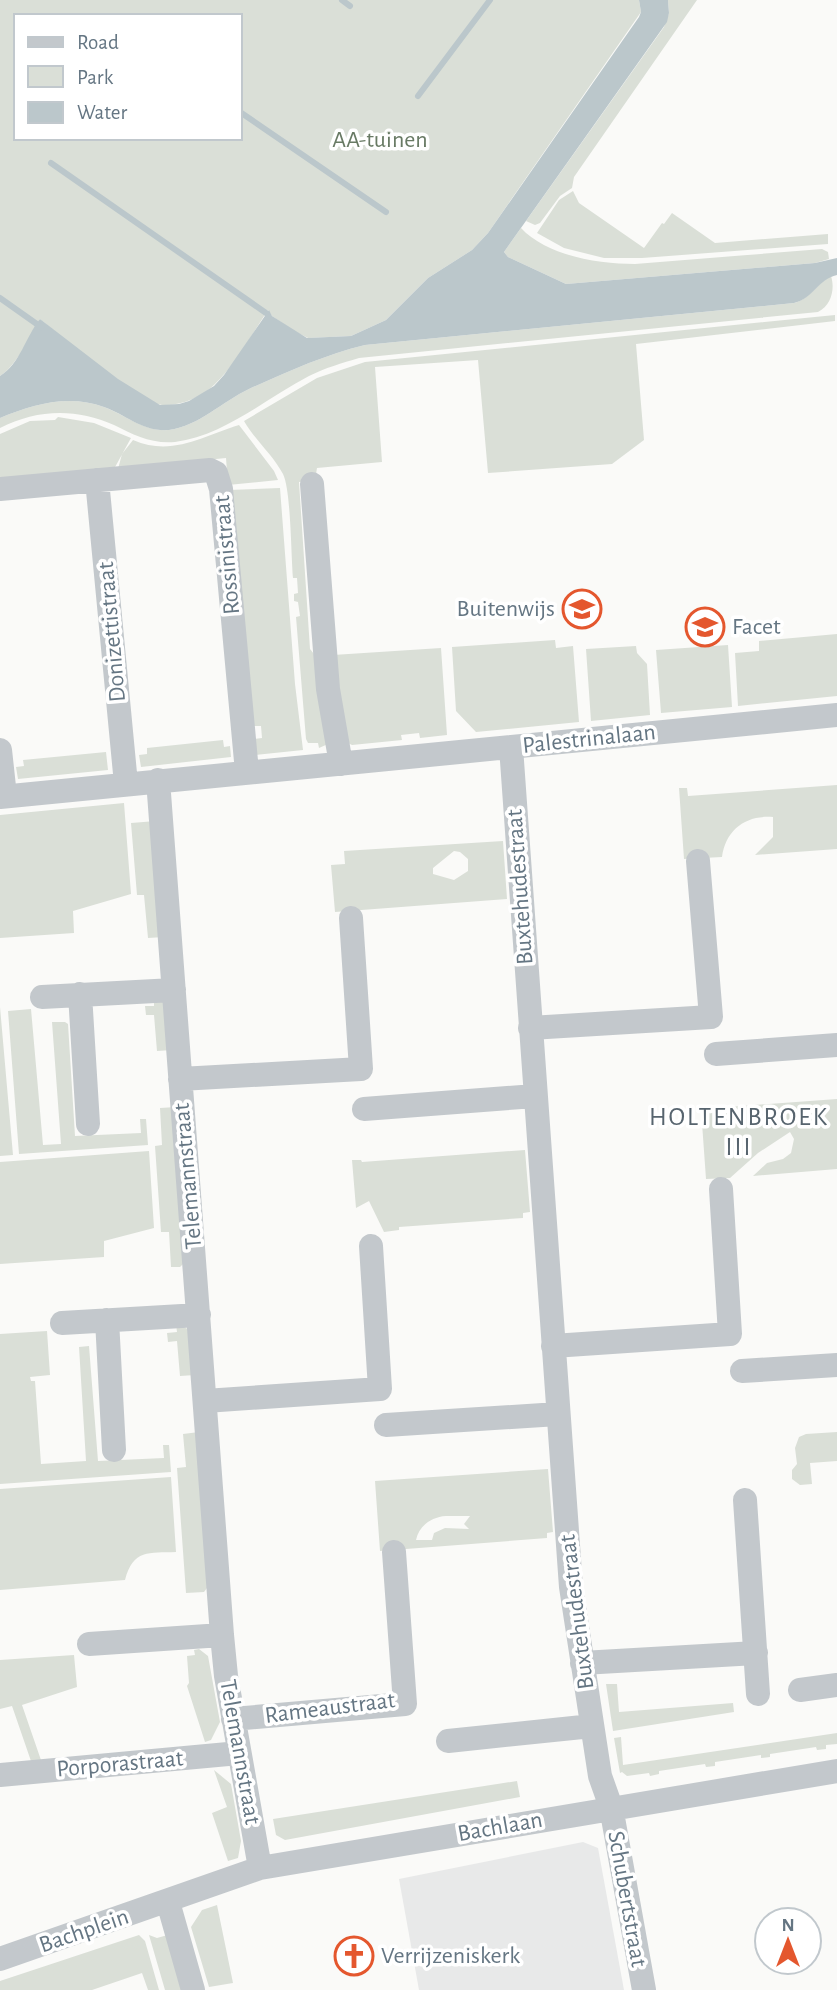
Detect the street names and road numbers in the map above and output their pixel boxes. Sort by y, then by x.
street label: Rossinistraat [210,494,244,616]
street label: Donizettistraat [94,560,130,703]
street label: Palestrinalaan [521,720,657,758]
street label: Buxtehudestraat [503,808,537,966]
street label: Telemannstraat [170,1102,206,1250]
street label: Buxtehudestraat [556,1533,598,1691]
street label: Telemannstraat [215,1678,265,1827]
street label: Rameaustraat [263,1688,397,1728]
street label: Porporastraat [56,1746,185,1781]
street label: Bachlaan [456,1808,544,1846]
street label: Schubertstraat [603,1829,651,1969]
street label: Bachplein [36,1905,132,1957]

